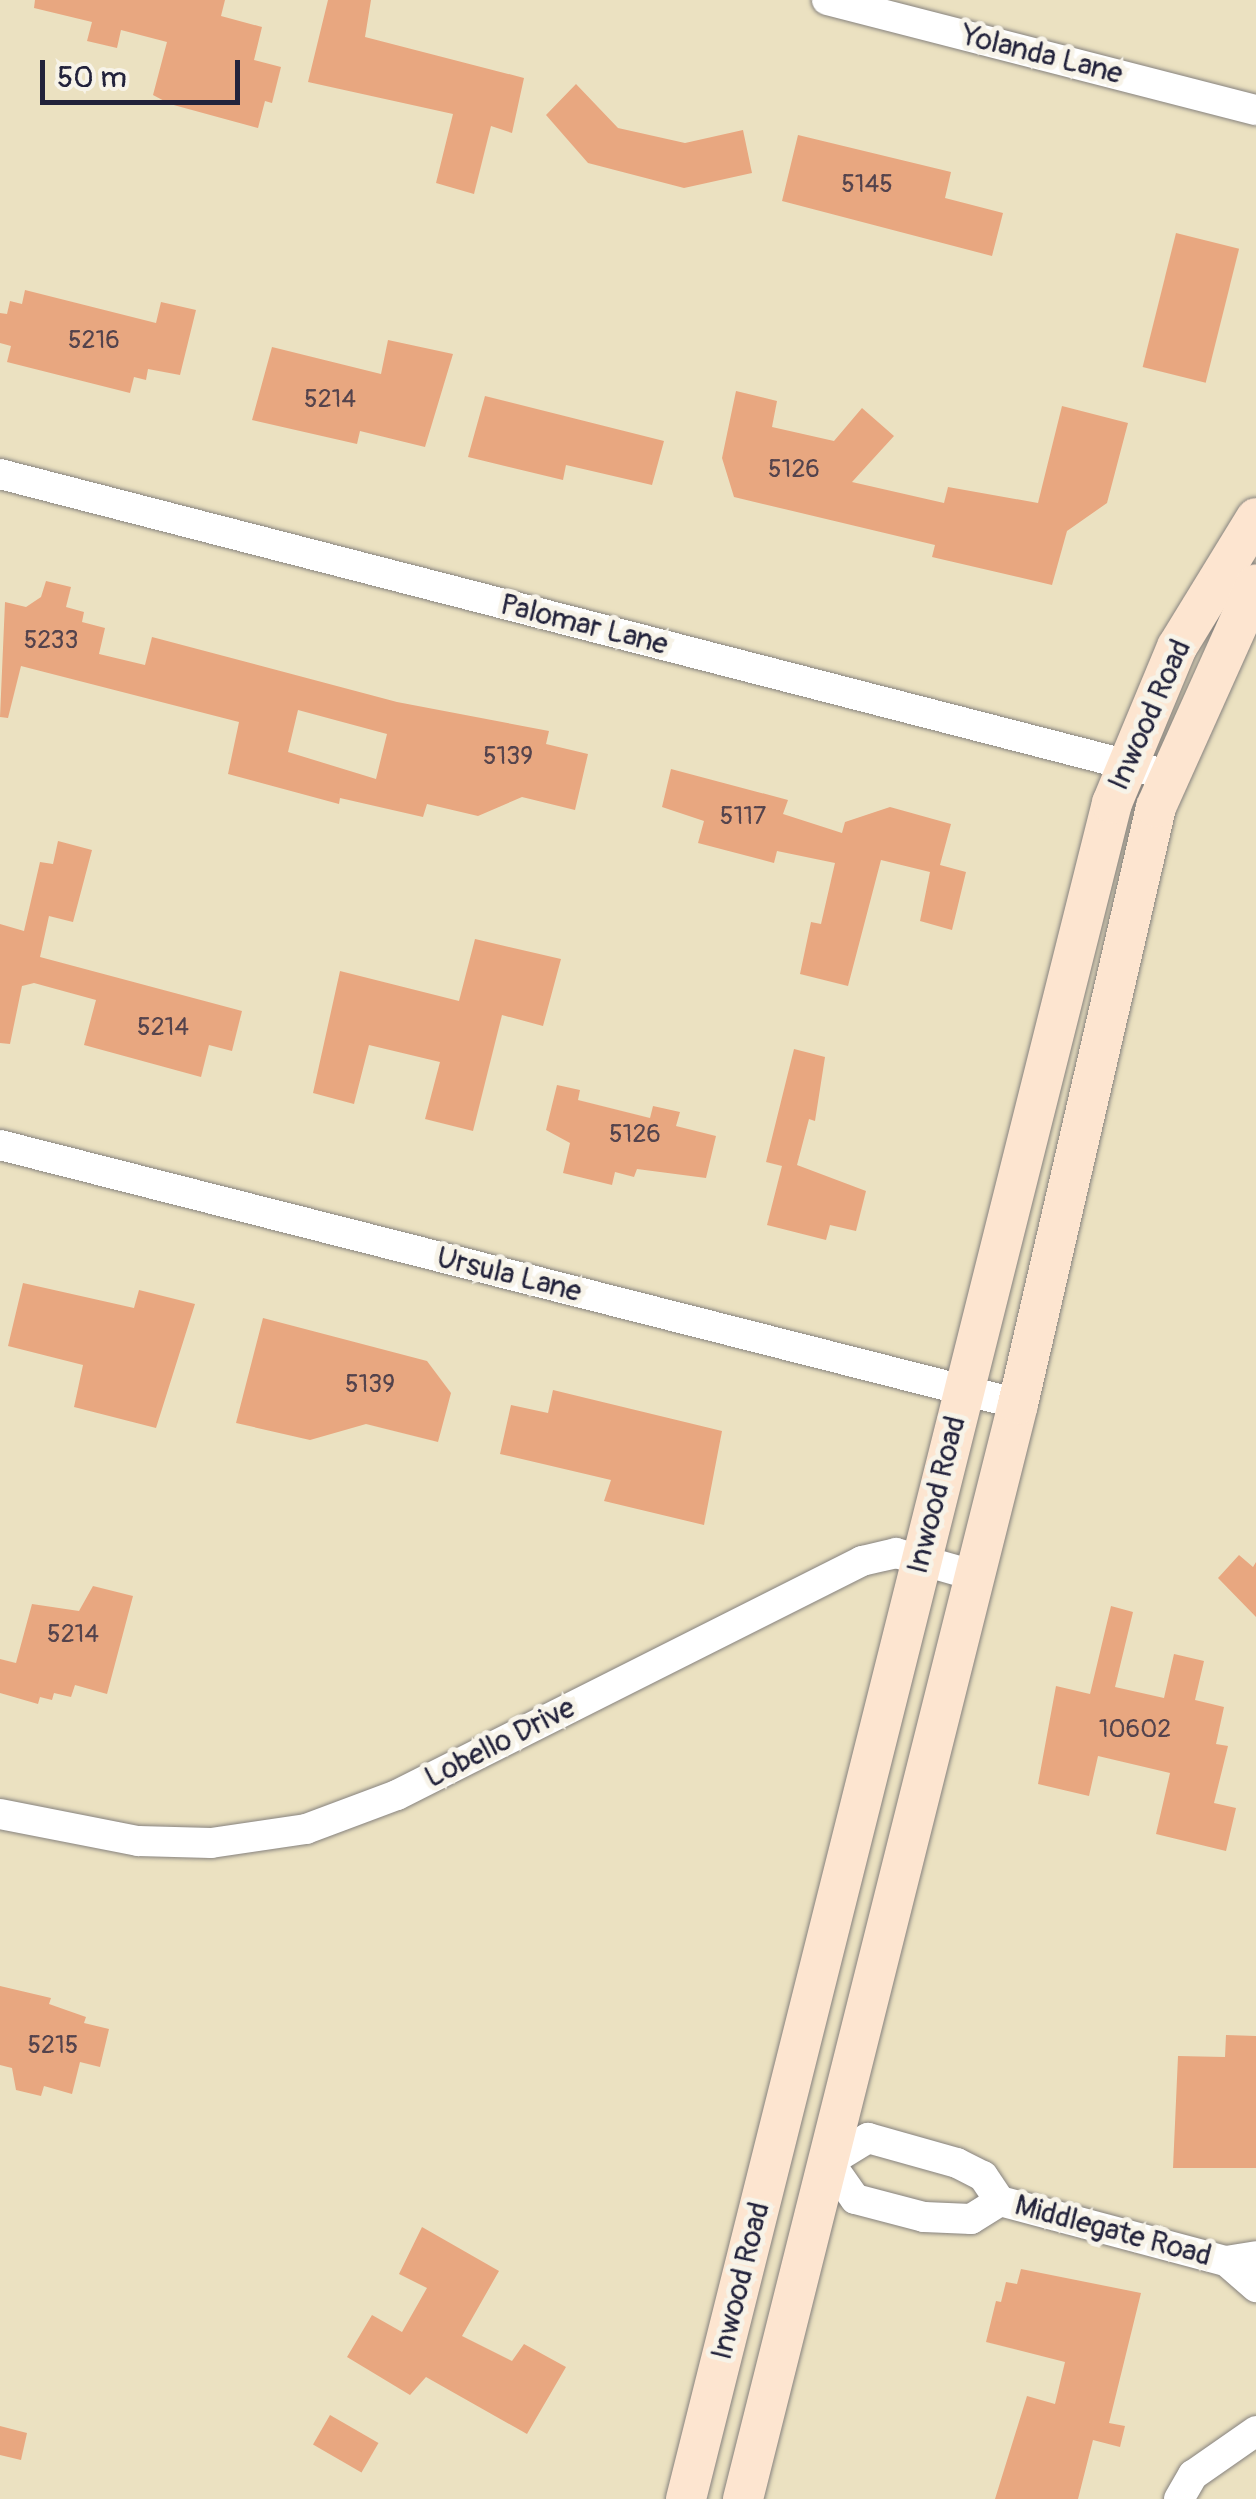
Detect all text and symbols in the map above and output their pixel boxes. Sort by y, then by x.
street label: Yolanda Lane [958,18,1126,92]
scale bar [45,40,245,102]
text: 50 m [57,59,127,96]
house number: 5145 [841,170,893,200]
house number: 5216 [68,326,120,356]
house number: 5214 [304,385,356,415]
house number: 5126 [768,455,820,485]
street label: Palomar Lane [497,587,671,663]
house number: 5233 [24,626,78,656]
street label: Inwood Road [1101,634,1199,796]
house number: 5139 [483,742,533,772]
house number: 5117 [720,802,766,832]
house number: 5214 [137,1013,189,1043]
house number: 5126 [609,1120,661,1150]
street label: Ursula Lane [433,1240,585,1310]
house number: 5139 [345,1370,395,1400]
street label: Inwood Road [900,1412,974,1578]
house number: 5214 [47,1620,99,1650]
street label: Lobello Drive [419,1690,581,1796]
house number: 10602 [1099,1715,1171,1745]
house number: 5215 [28,2031,78,2061]
street label: Middlegate Road [1011,2187,1215,2275]
street label: Inwood Road [704,2198,778,2364]

